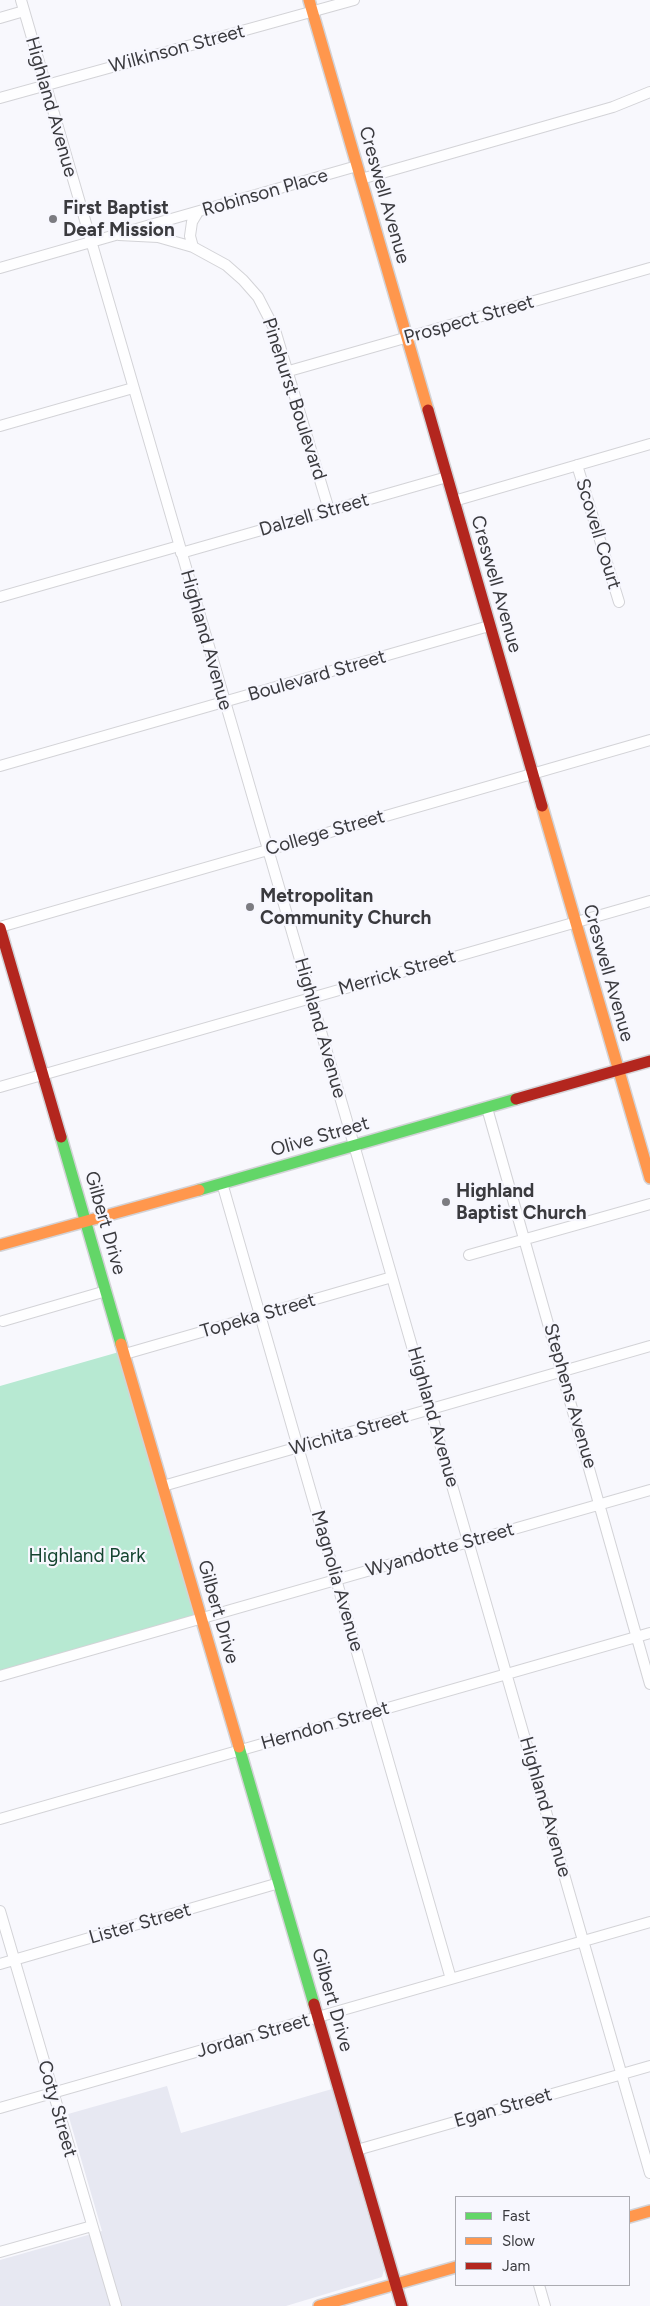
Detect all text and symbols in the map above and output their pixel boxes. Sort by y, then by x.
street label: Wilkinson Street [107,20,247,78]
street label: Highland Avenue [20,34,82,180]
street label: Creswell Avenue [354,124,414,266]
street label: Robinson Place [199,164,331,222]
place label: First Baptist Deaf Mission [63,197,175,241]
marker: First Baptist Deaf Mission [47,213,59,225]
street label: Prospect Street [401,291,537,349]
street label: Pinehurst Boulevard [257,315,331,483]
street label: Scovell Court [570,476,626,592]
street label: Dalzell Street [257,488,371,542]
street label: Creswell Avenue [466,513,526,655]
street label: Highland Avenue [175,567,237,713]
street label: Boulevard Street [245,645,389,707]
street label: College Street [263,805,387,861]
place label: Metropolitan Community Church [260,885,431,929]
marker: Metropolitan Community Church [244,901,256,913]
street label: Creswell Avenue [578,902,638,1044]
street label: Merrick Street [336,945,458,1001]
street label: Highland Avenue [289,955,351,1101]
street label: Olive Street [268,1112,372,1162]
street label: Gilbert Drive [79,1169,131,1277]
place label: Highland Baptist Church [456,1180,587,1224]
marker: Highland Baptist Church [440,1196,452,1208]
street label: Topeka Street [198,1289,318,1343]
street label: Stephens Avenue [538,1321,602,1471]
street label: Highland Avenue [402,1344,464,1490]
street label: Wichita Street [287,1405,411,1461]
street label: Magnolia Avenue [306,1508,368,1654]
street label: Wyandotte Street [363,1518,517,1582]
park label: Highland Park [29,1545,145,1567]
street label: Gilbert Drive [192,1558,244,1666]
street label: Herndon Street [258,1697,392,1755]
street label: Highland Avenue [514,1734,576,1880]
street label: Lister Street [86,1899,194,1949]
street label: Gilbert Drive [306,1946,358,2054]
street label: Jordan Street [194,2009,312,2063]
street label: Coty Street [32,2058,82,2160]
street label: Egan Street [452,2083,554,2133]
legend [455,2196,630,2286]
text: Fast [502,2207,530,2225]
text: Slow [502,2232,535,2250]
text: Jam [502,2257,530,2275]

